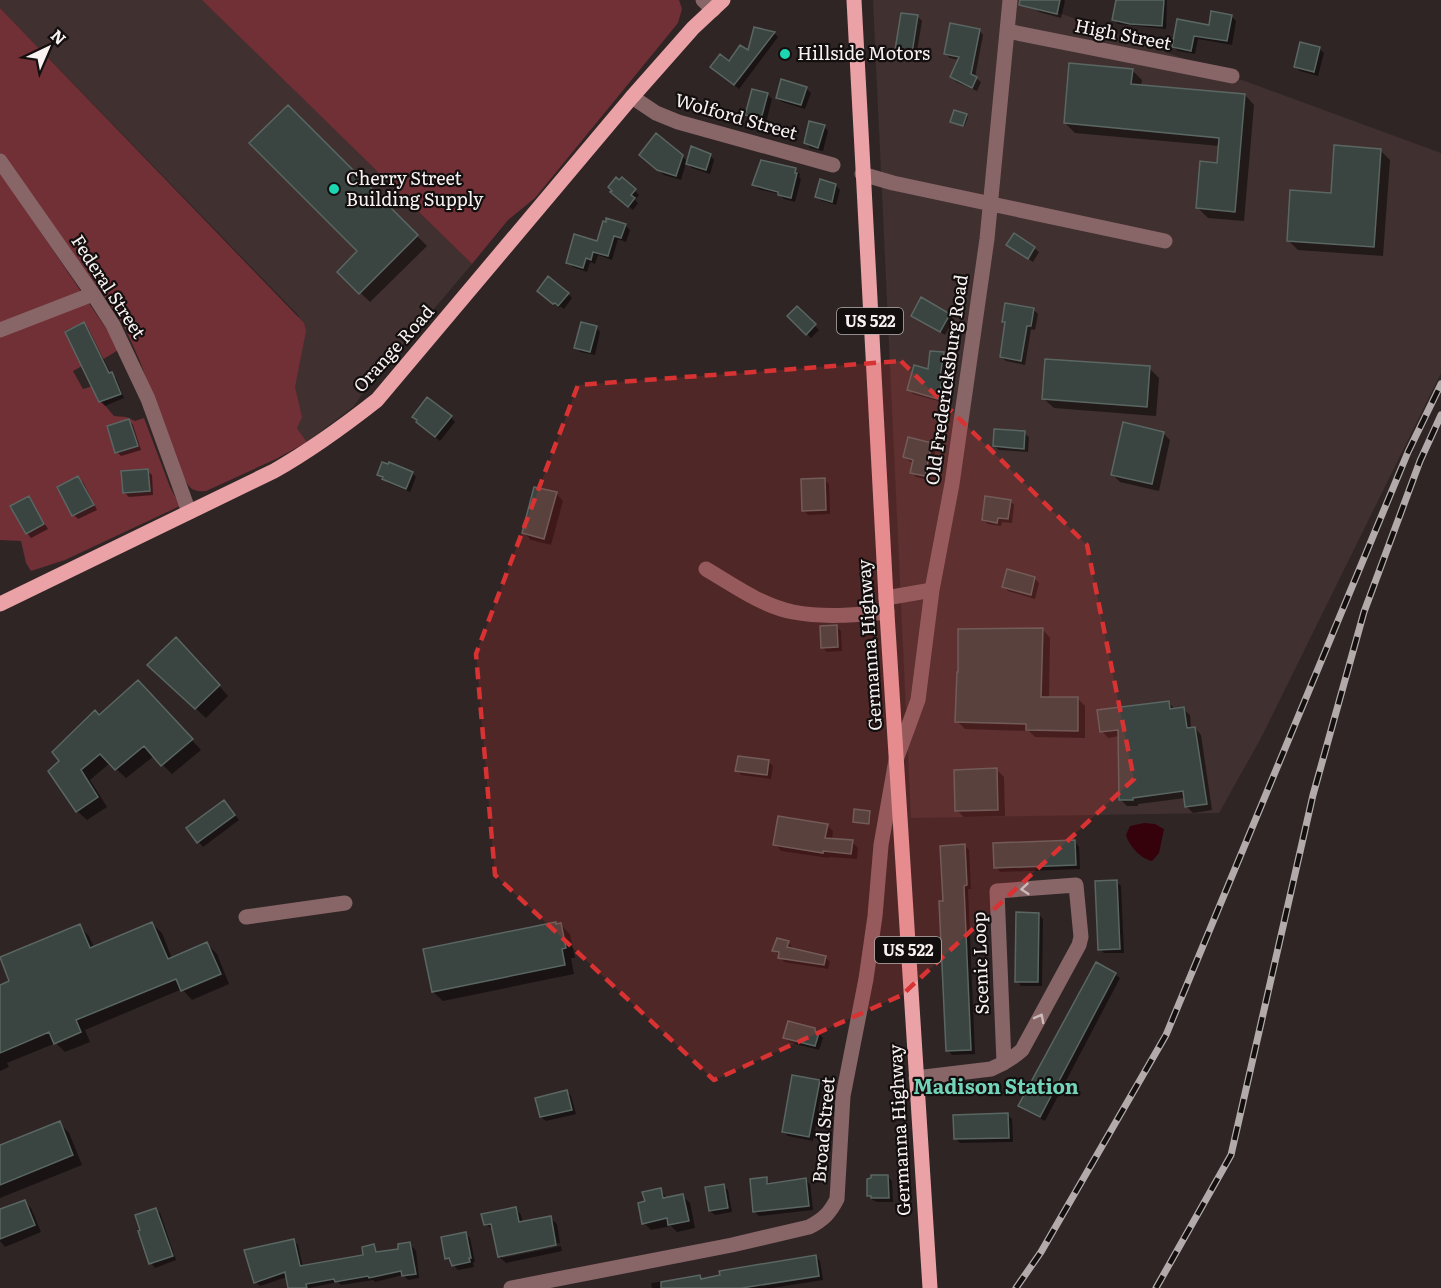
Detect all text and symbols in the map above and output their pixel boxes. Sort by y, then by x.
street label: High Street [1073,11,1175,56]
north arrow [18,18,78,78]
text: N [46,23,72,50]
place label: Hillside Motors [797,39,930,66]
marker: Hillside Motors [778,47,792,61]
street label: Wolford Street [672,85,801,146]
place label: Cherry Street Building Supply [346,164,484,212]
marker: Cherry Street Building Supply [327,182,341,196]
street label: Federal Street [66,229,153,344]
street label: Old Fredericksburg Road [917,273,974,487]
street label: Orange Road [346,298,440,398]
road number: US 522 [837,308,903,334]
street label: Germanna Highway [849,558,888,732]
one-way arrow [1020,882,1029,895]
street label: Scenic Loop [964,911,995,1015]
road number: US 522 [875,937,941,963]
one-way arrow [1033,1014,1044,1025]
street label: Germanna Highway [880,1043,916,1217]
district label: Madison Station [913,1070,1079,1100]
street label: Broad Street [804,1075,841,1184]

